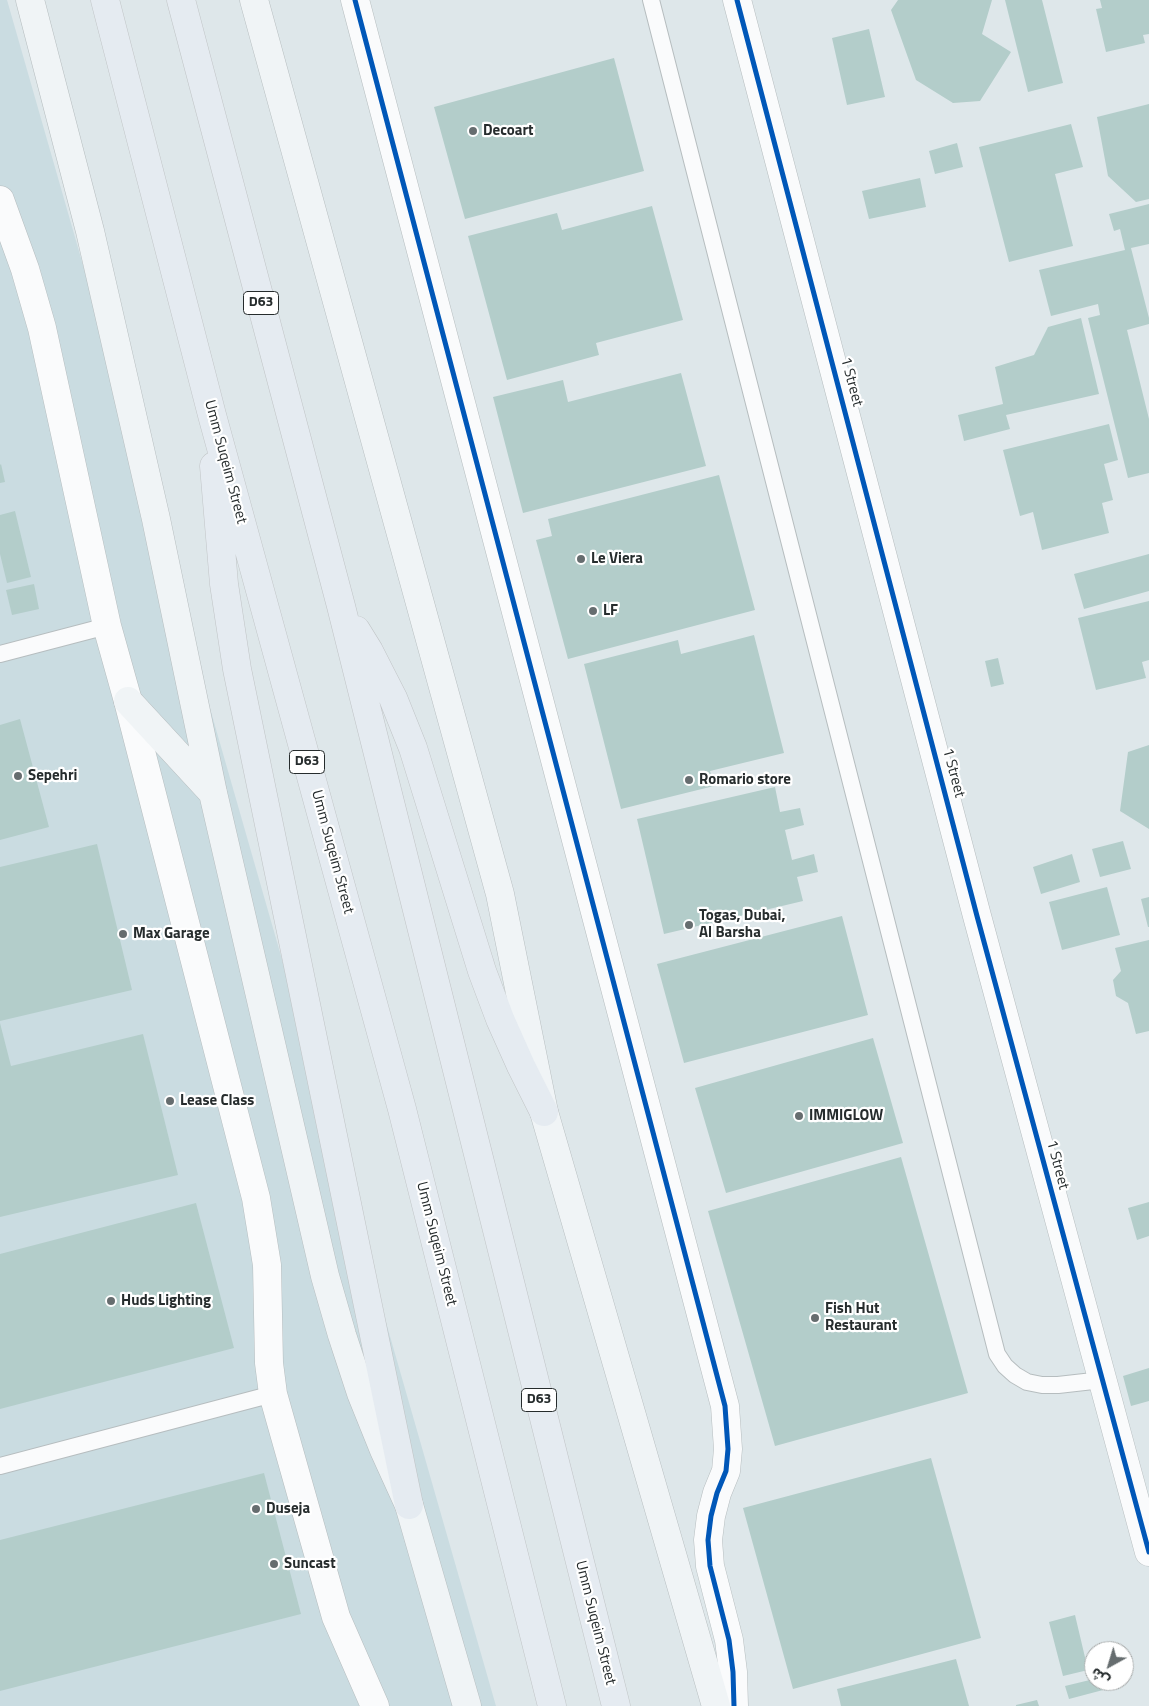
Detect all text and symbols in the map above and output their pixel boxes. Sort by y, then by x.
place label: Decoart [483,122,534,140]
marker: Decoart [467,125,479,137]
road number: D63 [244,292,278,314]
street label: 1 Street [836,355,866,409]
street label: Umm Suqeim Street [200,398,250,526]
place label: Le Viera [591,550,643,568]
marker: Le Viera [575,553,587,565]
place label: LF [603,602,618,620]
marker: LF [587,605,599,617]
street label: 1 Street [938,746,968,800]
road number: D63 [290,750,324,774]
place label: Sepehri [28,767,77,785]
marker: Sepehri [12,770,24,782]
place label: Romario store [699,771,791,789]
marker: Romario store [683,774,695,786]
street label: Umm Suqeim Street [307,788,357,916]
place label: Togas, Dubai, Al Barsha [699,907,785,942]
marker: Togas, Dubai, Al Barsha [683,919,695,931]
place label: Max Garage [133,925,210,943]
marker: Max Garage [117,928,129,940]
place label: Lease Class [180,1092,254,1110]
marker: Lease Class [164,1095,176,1107]
place label: IMMIGLOW [809,1107,883,1125]
marker: IMMIGLOW [793,1110,805,1122]
street label: 1 Street [1042,1138,1072,1192]
street label: Umm Suqeim Street [412,1180,460,1308]
place label: Huds Lighting [121,1292,211,1310]
marker: Huds Lighting [105,1295,117,1307]
place label: Fish Hut Restaurant [825,1300,897,1335]
marker: Fish Hut Restaurant [809,1312,821,1324]
road number: D63 [522,1388,556,1412]
place label: Duseja [266,1500,310,1518]
marker: Duseja [250,1503,262,1515]
place label: Suncast [284,1555,336,1573]
marker: Suncast [268,1558,280,1570]
street label: Umm Suqeim Street [571,1559,619,1687]
north arrow [1084,1641,1134,1691]
text: ش [1086,1663,1114,1691]

